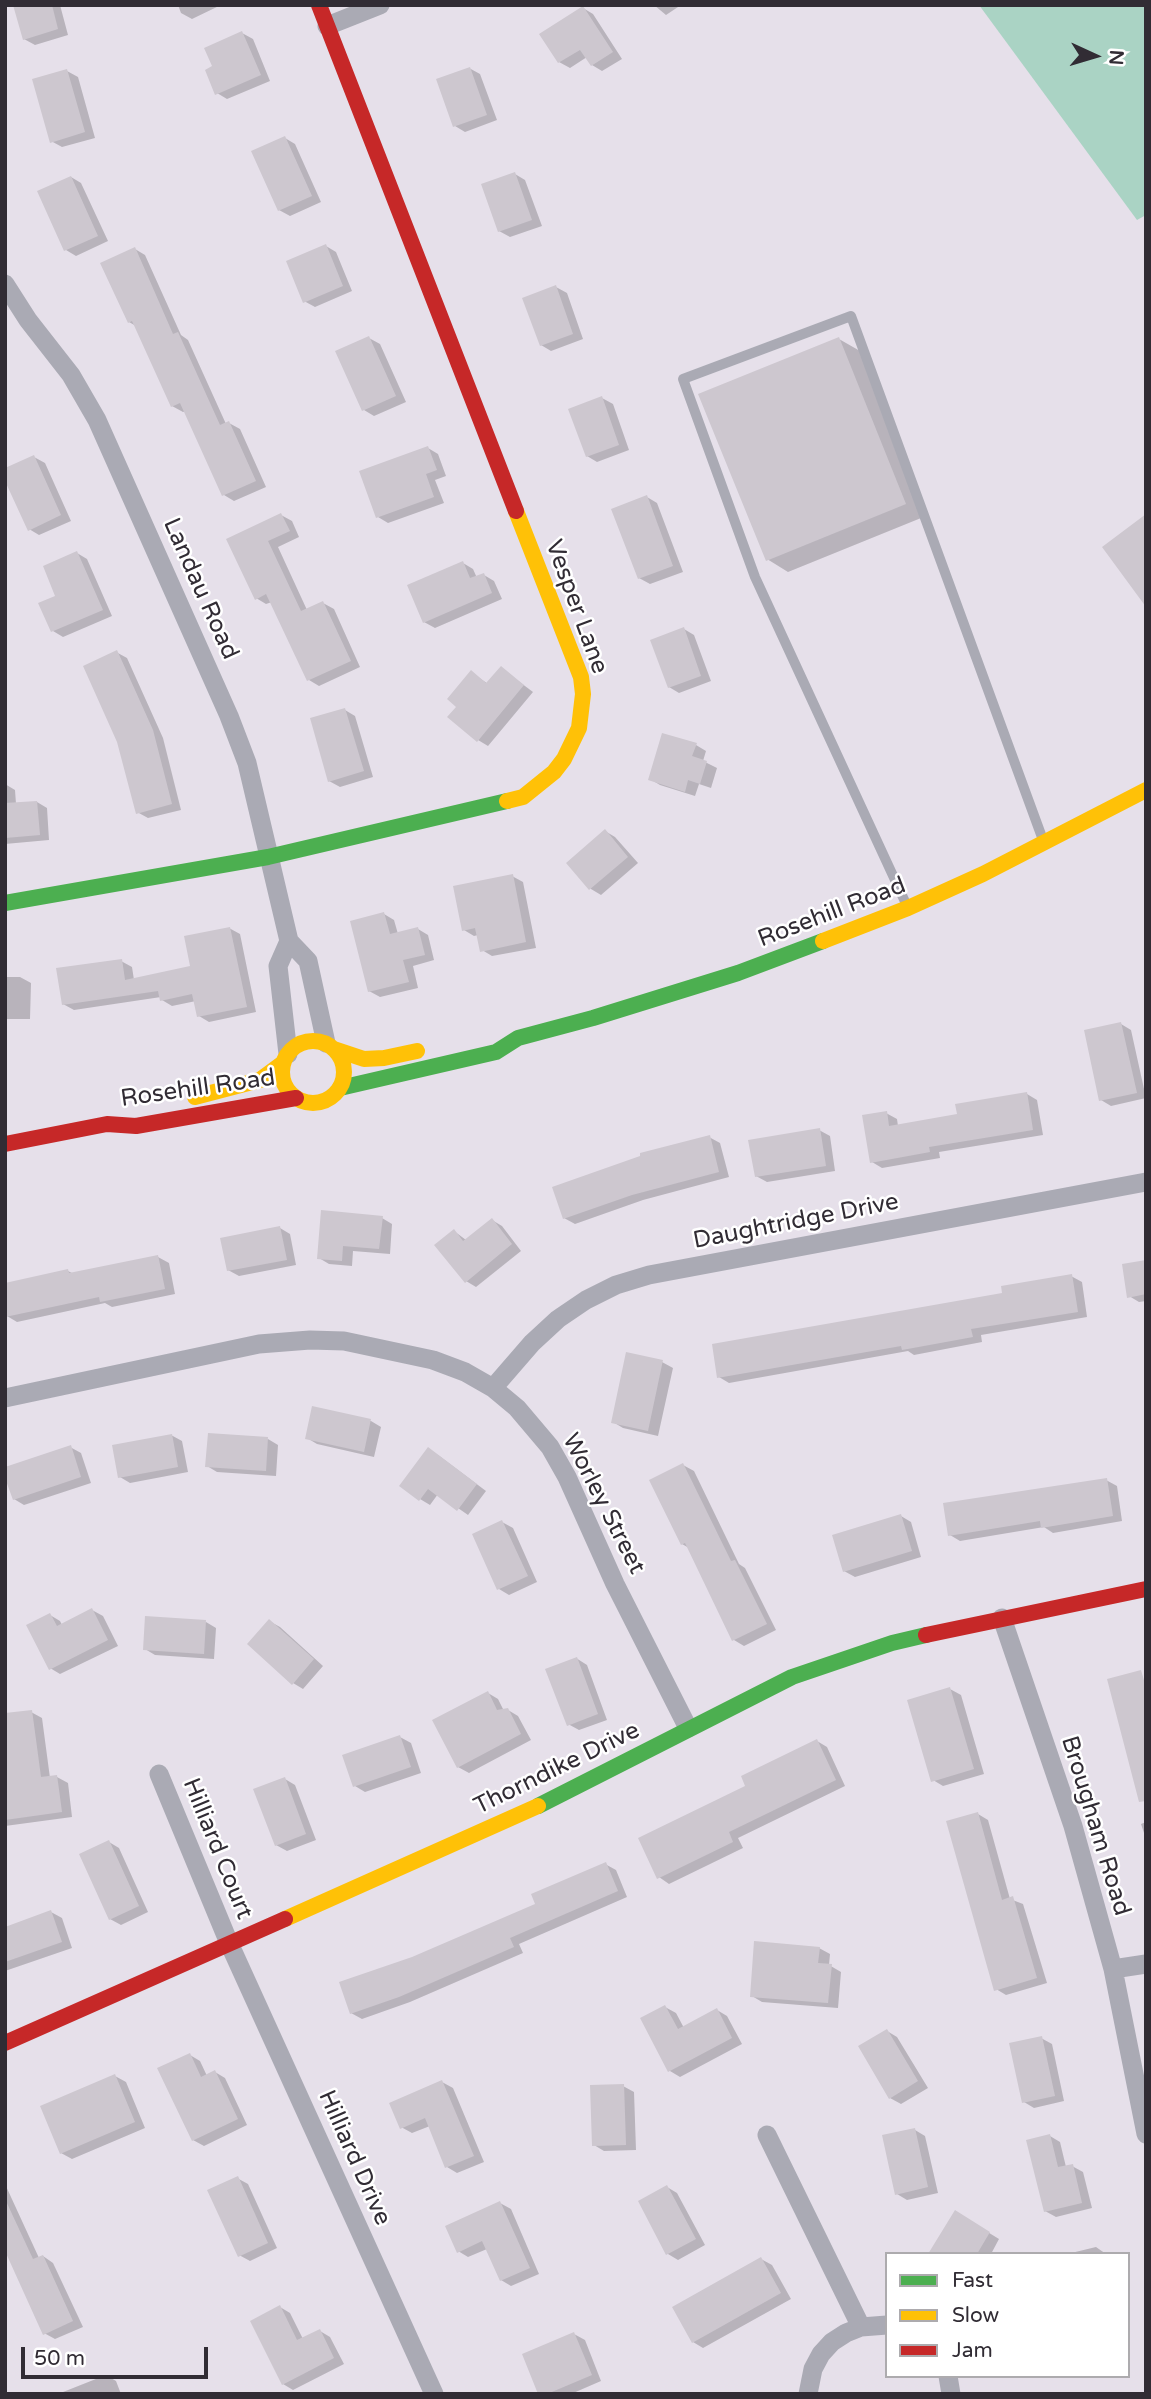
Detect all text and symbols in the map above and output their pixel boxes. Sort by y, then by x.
north arrow [1060,21,1130,91]
text: N [1104,49,1127,66]
street label: Landau Road [156,514,244,664]
street label: Vesper Lane [539,536,613,678]
street label: Rosehill Road [754,872,910,954]
street label: Rosehill Road [119,1064,277,1114]
street label: Daughtridge Drive [691,1188,901,1256]
street label: Worley Street [555,1429,651,1579]
street label: Thorndike Drive [470,1717,644,1821]
street label: Brougham Road [1054,1733,1136,1919]
street label: Hilliard Court [176,1774,258,1924]
street label: Hilliard Drive [311,2086,397,2230]
legend [885,2252,1130,2378]
text: Fast [952,2268,993,2293]
text: Slow [952,2303,999,2328]
scale bar [24,2332,212,2376]
text: Jam [952,2338,993,2363]
text: 50 m [34,2346,85,2371]

